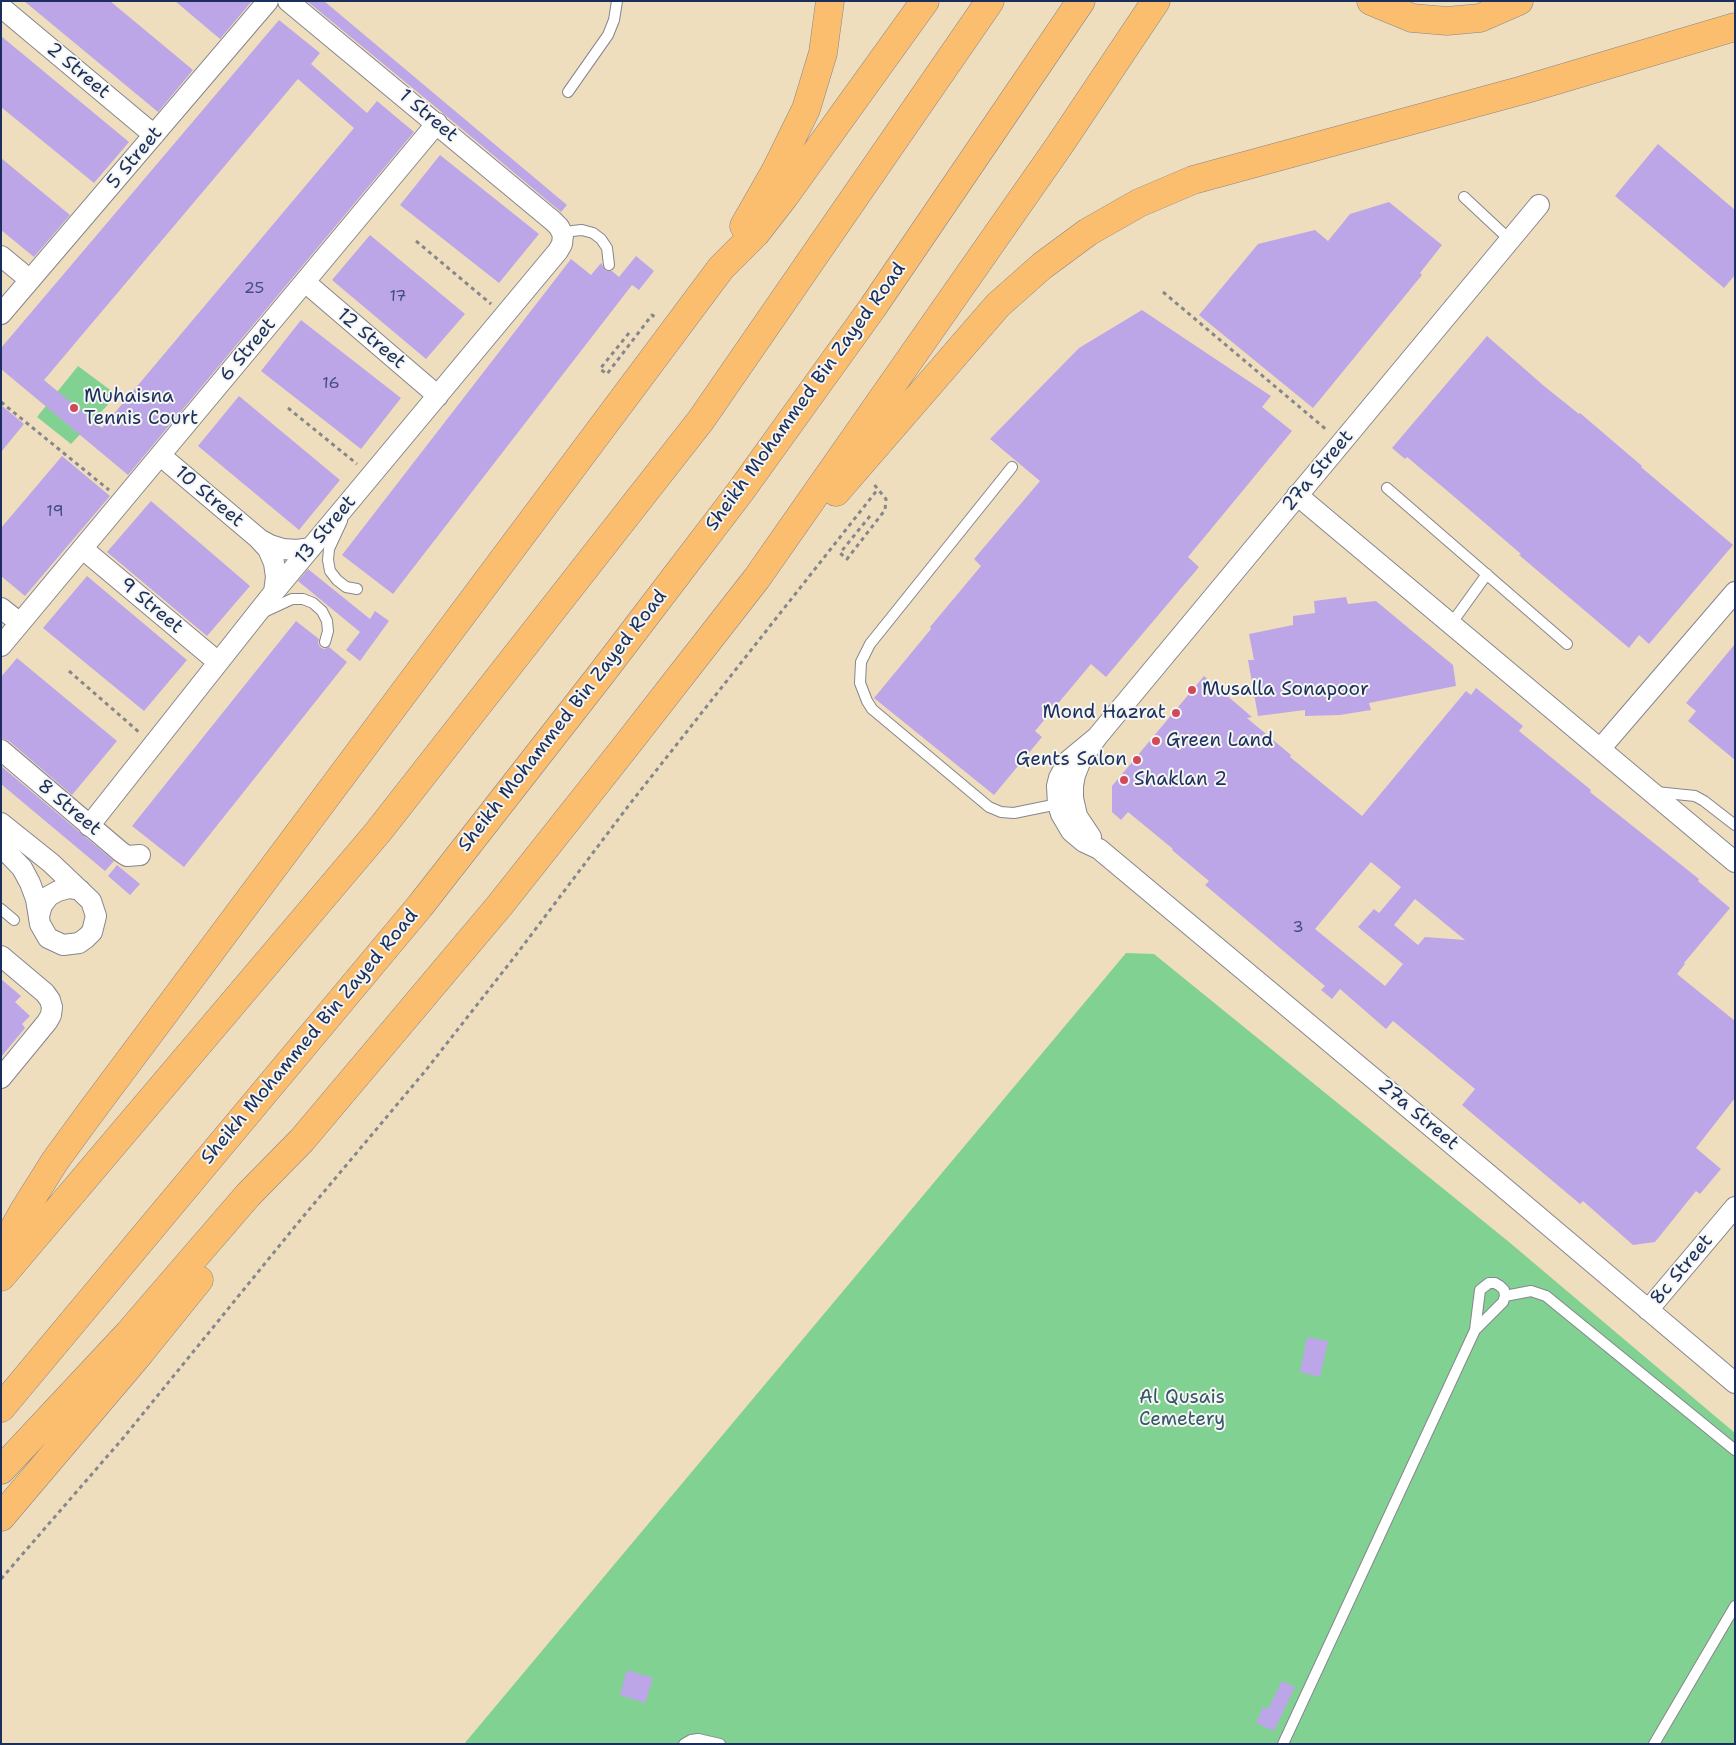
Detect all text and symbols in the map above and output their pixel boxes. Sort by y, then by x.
street label: 2 Street [42,38,114,104]
street label: 1 Street [394,85,462,147]
street label: 5 Street [102,122,168,194]
street label: Sheikh Mohammed Bin Zayed Road [701,258,911,536]
house number: 25 [244,279,264,299]
house number: 17 [389,287,407,307]
street label: 12 Street [332,304,410,374]
street label: 6 Street [215,314,281,386]
house number: 16 [322,374,340,394]
place label: Muhaisna Tennis Court [84,386,198,430]
marker: Muhaisna Tennis Court [68,402,80,414]
street label: 27a Street [1278,426,1358,516]
street label: 10 Street [170,462,248,532]
street label: 13 Street [291,491,361,569]
house number: 19 [46,502,64,522]
street label: 9 Street [115,573,187,639]
street label: Sheikh Mohammed Bin Zayed Road [454,586,672,856]
place label: Musalla Sonapoor [1202,679,1369,701]
marker: Musalla Sonapoor [1186,684,1198,696]
place label: Mond Hazrat [1042,702,1166,724]
marker: Mond Hazrat [1170,707,1182,719]
place label: Green Land [1166,730,1273,752]
marker: Green Land [1150,735,1162,747]
place label: Gents Salon [1016,749,1127,771]
marker: Gents Salon [1131,754,1143,766]
place label: Shaklan 2 [1134,769,1227,791]
marker: Shaklan 2 [1118,774,1130,786]
street label: 8 Street [33,775,105,841]
street label: Sheikh Mohammed Bin Zayed Road [197,905,423,1169]
house number: 3 [1292,918,1304,938]
street label: 27a Street [1373,1075,1463,1155]
street label: 8c Street [1646,1230,1718,1310]
park label: Al Qusais Cemetery [1139,1387,1225,1431]

